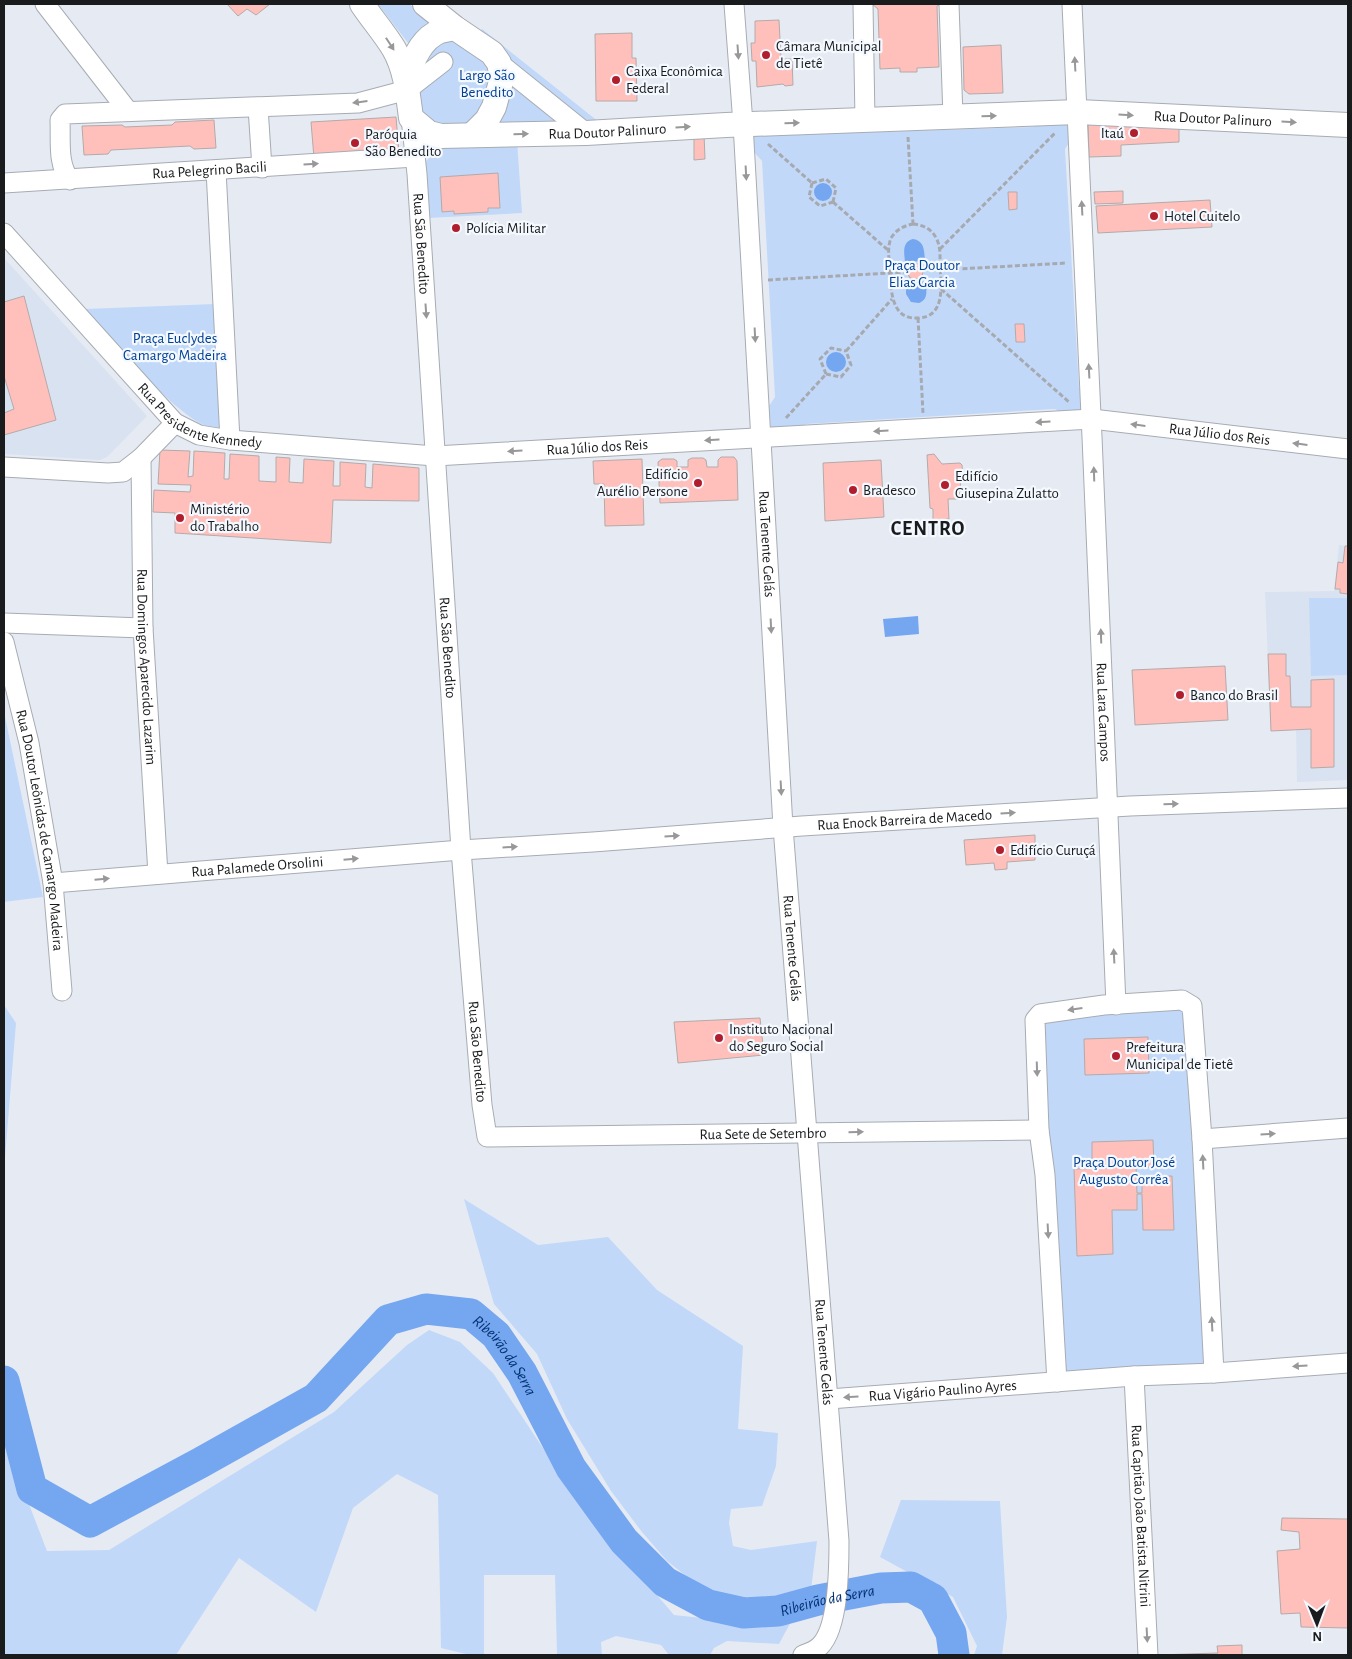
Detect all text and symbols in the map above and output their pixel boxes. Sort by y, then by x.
one-way arrow [385,37,394,51]
place label: Câmara Municipal de Tietê [776,39,882,71]
one-way arrow [734,45,742,61]
marker: Câmara Municipal de Tietê [760,49,772,61]
one-way arrow [1071,56,1079,72]
place label: Caixa Econômica Federal [626,64,723,96]
park label: Largo São Benedito [459,68,515,100]
marker: Caixa Econômica Federal [610,74,622,86]
one-way arrow [352,98,368,106]
street label: Rua Doutor Palinuro [1153,109,1272,129]
one-way arrow [982,111,998,119]
one-way arrow [1119,111,1135,119]
one-way arrow [784,118,800,126]
one-way arrow [1281,118,1297,126]
street label: Rua Doutor Palinuro [548,121,667,142]
one-way arrow [675,123,691,131]
place label: Itaú [1101,126,1124,141]
place label: Paróquia São Benedito [365,127,441,159]
marker: Itaú [1128,127,1140,139]
one-way arrow [513,130,529,138]
marker: Paróquia São Benedito [349,137,361,149]
street label: Rua Pelegrino Bacili [152,159,267,182]
one-way arrow [303,160,319,168]
one-way arrow [742,165,750,181]
street label: Rua São Benedito [410,192,432,295]
one-way arrow [1078,200,1086,216]
place label: Hotel Cuitelo [1164,209,1240,224]
marker: Hotel Cuitelo [1148,210,1160,222]
place label: Polícia Militar [466,221,546,236]
marker: Polícia Militar [450,222,462,234]
park label: Praça Doutor Elias Garcia [884,258,960,290]
one-way arrow [422,303,430,319]
one-way arrow [752,328,760,344]
park label: Praça Euclydes Camargo Madeira [123,331,227,363]
one-way arrow [1085,362,1093,378]
street label: Rua Presidente Kennedy [135,380,263,450]
one-way arrow [1035,418,1051,426]
one-way arrow [1130,421,1146,429]
street label: Rua Júlio dos Reis [1168,421,1271,448]
one-way arrow [872,427,888,435]
street label: Rua Júlio dos Reis [546,437,648,458]
one-way arrow [704,437,720,445]
one-way arrow [1292,440,1308,448]
one-way arrow [507,448,523,456]
one-way arrow [1090,465,1098,481]
place label: Edifício Aurélio Persone [597,467,688,499]
place label: Edifício Giusepina Zulatto [955,469,1059,501]
marker: Edifício Aurélio Persone [692,477,704,489]
marker: Edifício Giusepina Zulatto [939,479,951,491]
place label: Bradesco [863,483,916,498]
marker: Bradesco [847,484,859,496]
street label: Rua Tenente Gelás [756,490,777,598]
place label: Ministério do Trabalho [190,502,259,534]
marker: Ministério do Trabalho [174,512,186,524]
district label: CENTRO [891,519,965,539]
street label: Rua Domingos Aparecido Lazarim [134,569,158,765]
street label: Rua São Benedito [437,597,458,699]
one-way arrow [768,618,776,634]
one-way arrow [1096,628,1104,644]
street label: Rua Lara Campos [1094,662,1113,762]
place label: Banco do Brasil [1190,688,1278,703]
marker: Banco do Brasil [1174,689,1186,701]
street label: Rua Doutor Leônidas de Camargo Madeira [13,708,66,952]
one-way arrow [777,780,785,796]
one-way arrow [1163,800,1179,808]
street label: Rua Enock Barreira de Macedo [817,807,993,833]
one-way arrow [1001,809,1017,817]
one-way arrow [664,832,680,840]
one-way arrow [502,843,518,851]
place label: Edifício Curuçá [1010,843,1096,858]
marker: Edifício Curuçá [994,844,1006,856]
street label: Rua Palamede Orsolini [191,854,324,880]
one-way arrow [344,855,360,863]
one-way arrow [94,875,110,883]
street label: Rua Tenente Gelás [780,894,804,1002]
one-way arrow [1110,948,1118,964]
street label: Rua São Benedito [465,1000,489,1103]
one-way arrow [1067,1005,1083,1013]
place label: Instituto Nacional do Seguro Social [729,1022,833,1054]
marker: Instituto Nacional do Seguro Social [713,1032,725,1044]
place label: Prefeitura Municipal de Tietê [1126,1040,1233,1072]
marker: Prefeitura Municipal de Tietê [1110,1050,1122,1062]
one-way arrow [1033,1061,1041,1077]
street label: Rua Sete de Setembro [699,1126,827,1142]
one-way arrow [848,1128,864,1136]
one-way arrow [1261,1130,1277,1138]
one-way arrow [1199,1153,1207,1169]
park label: Praça Doutor José Augusto Corrêa [1073,1155,1175,1187]
one-way arrow [1045,1223,1053,1239]
street label: Rua Tenente Gelás [812,1298,835,1406]
water label: Ribeirão da Serra [470,1312,539,1398]
one-way arrow [1207,1316,1215,1332]
one-way arrow [1291,1363,1307,1371]
street label: Rua Vigário Paulino Ayres [868,1378,1017,1404]
one-way arrow [843,1394,859,1402]
street label: Rua Capitão João Batista Nitrini [1128,1424,1153,1608]
water label: Ribeirão da Serra [778,1582,876,1619]
north arrow [1292,1599,1342,1649]
one-way arrow [1143,1627,1151,1643]
text: N [1312,1629,1322,1643]

